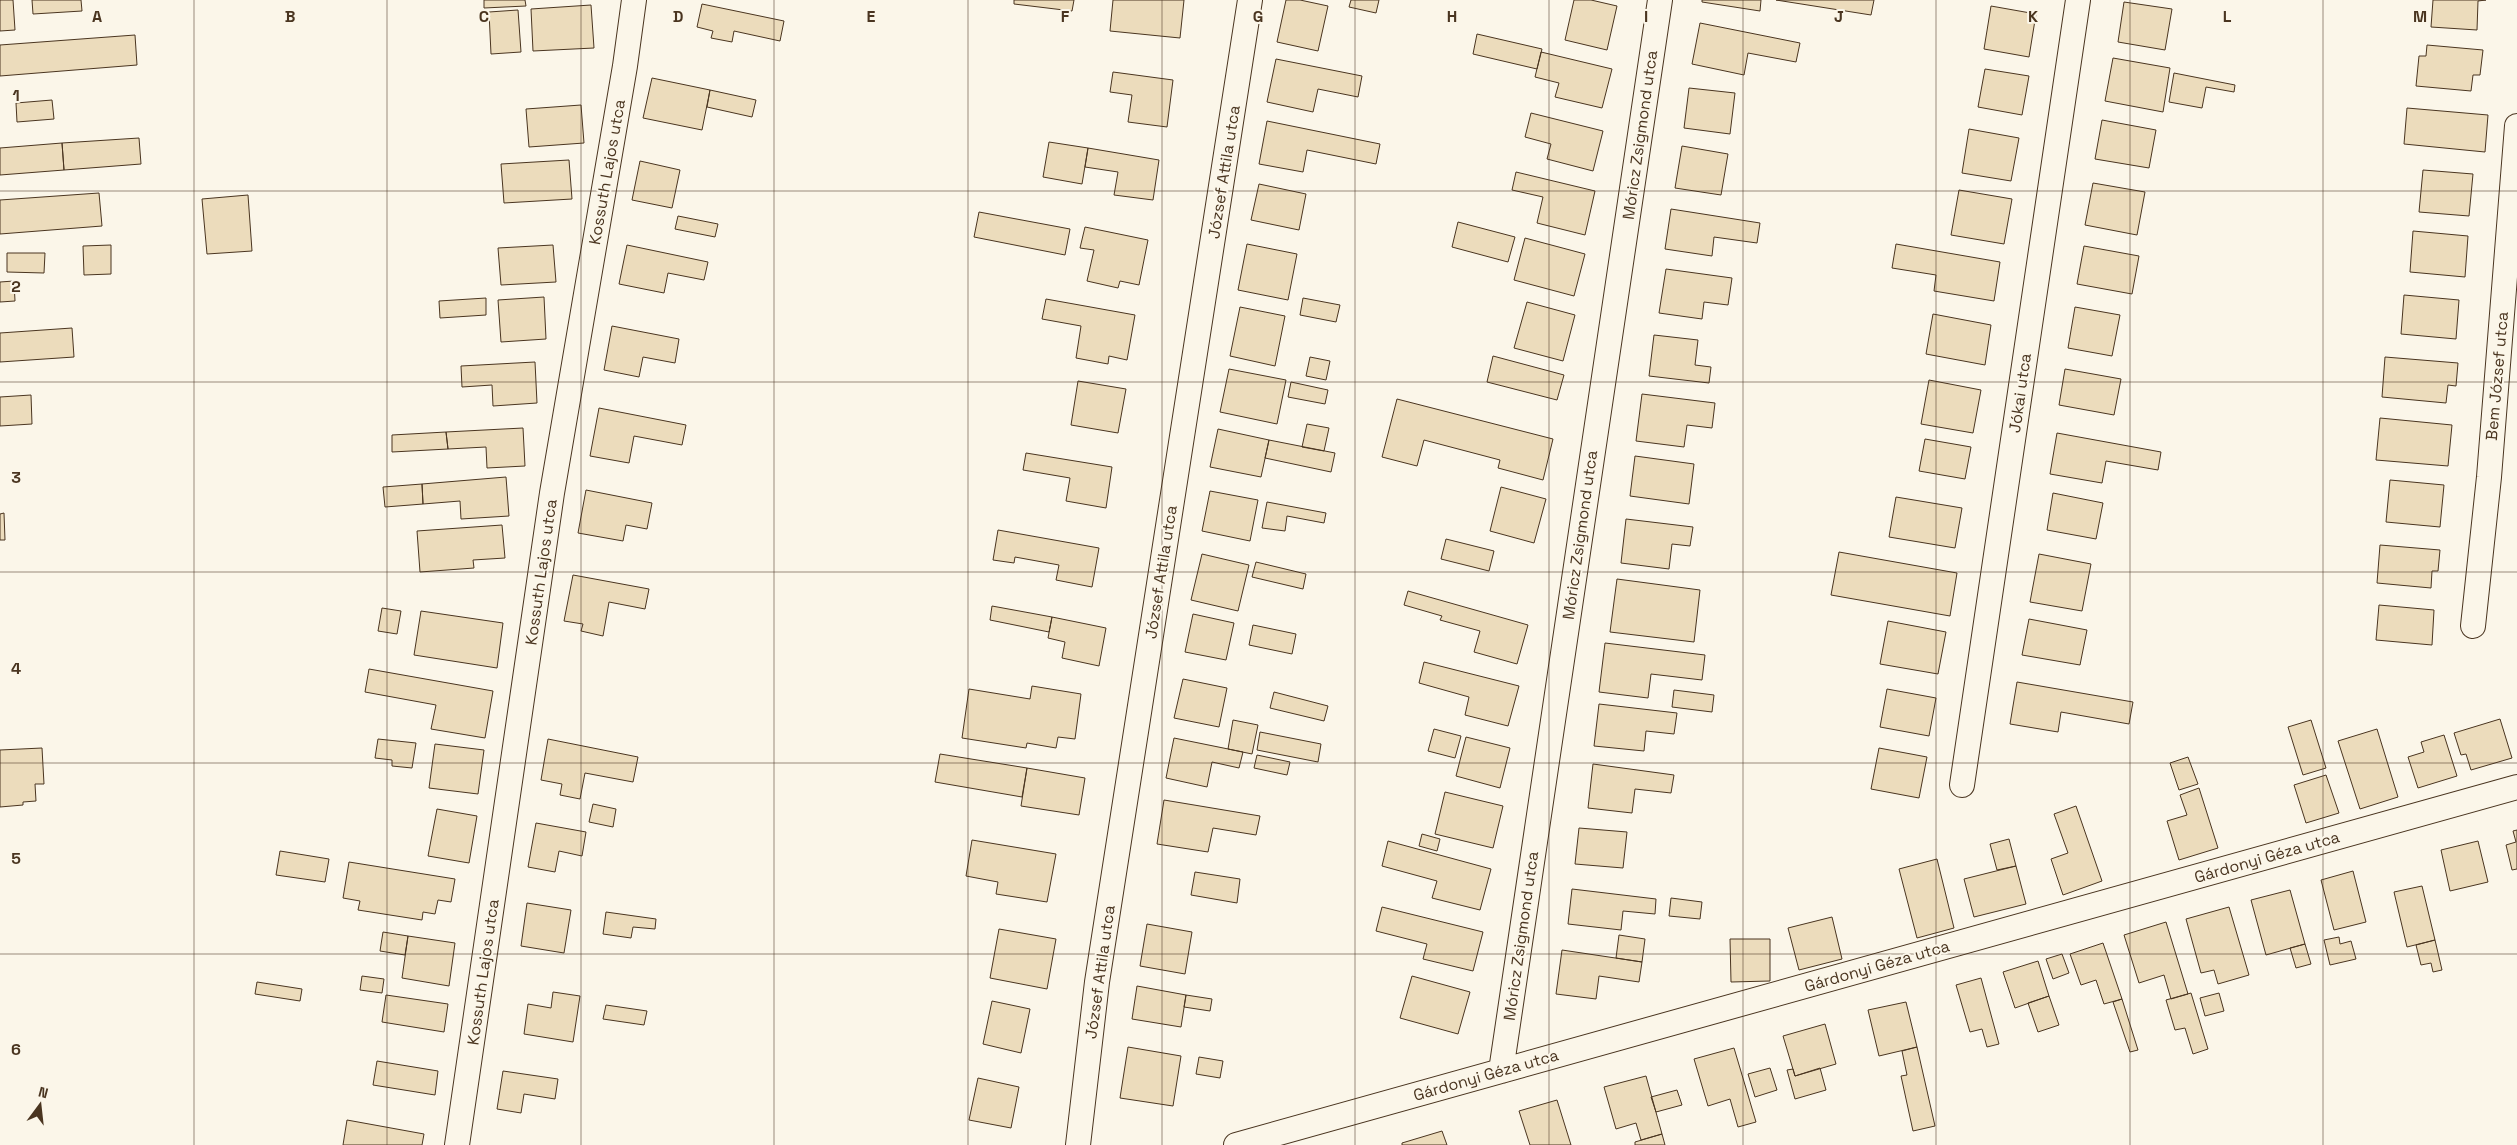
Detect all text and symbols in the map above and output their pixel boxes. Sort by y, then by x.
text: A [92,6,102,27]
text: B [285,6,295,27]
text: C [479,6,489,27]
text: D [673,6,683,27]
text: E [867,6,876,27]
text: F [1061,6,1070,27]
text: G [1253,6,1263,27]
text: H [1447,6,1457,27]
text: I [1644,6,1648,27]
text: J [1834,6,1844,27]
text: K [2028,6,2038,27]
text: L [2223,6,2232,27]
text: M [2413,6,2427,27]
street label: Móricz Zsigmond utca [1618,49,1662,221]
text: 1 [12,85,20,106]
street label: Kossuth Lajos utca [584,98,630,246]
street label: József Attila utca [1203,104,1245,240]
text: 2 [11,276,21,297]
street label: Bem József utca [2481,311,2513,441]
street label: Jókai utca [2004,352,2036,434]
street label: Móricz Zsigmond utca [1558,449,1602,621]
text: 3 [11,467,21,488]
street label: Kossuth Lajos utca [520,498,562,646]
street label: József Attila utca [1140,504,1182,640]
text: 4 [11,658,21,679]
street label: Gárdonyi Géza utca [2192,826,2342,888]
text: 5 [11,848,21,869]
street label: Móricz Zsigmond utca [1499,850,1543,1022]
street label: Kossuth Lajos utca [462,898,504,1046]
street label: József Attila utca [1080,904,1120,1040]
street label: Gárdonyi Géza utca [1802,935,1952,997]
text: 6 [11,1039,21,1060]
street label: Gárdonyi Géza utca [1411,1044,1561,1106]
north arrow [15,1080,65,1130]
text: N [36,1083,50,1102]

